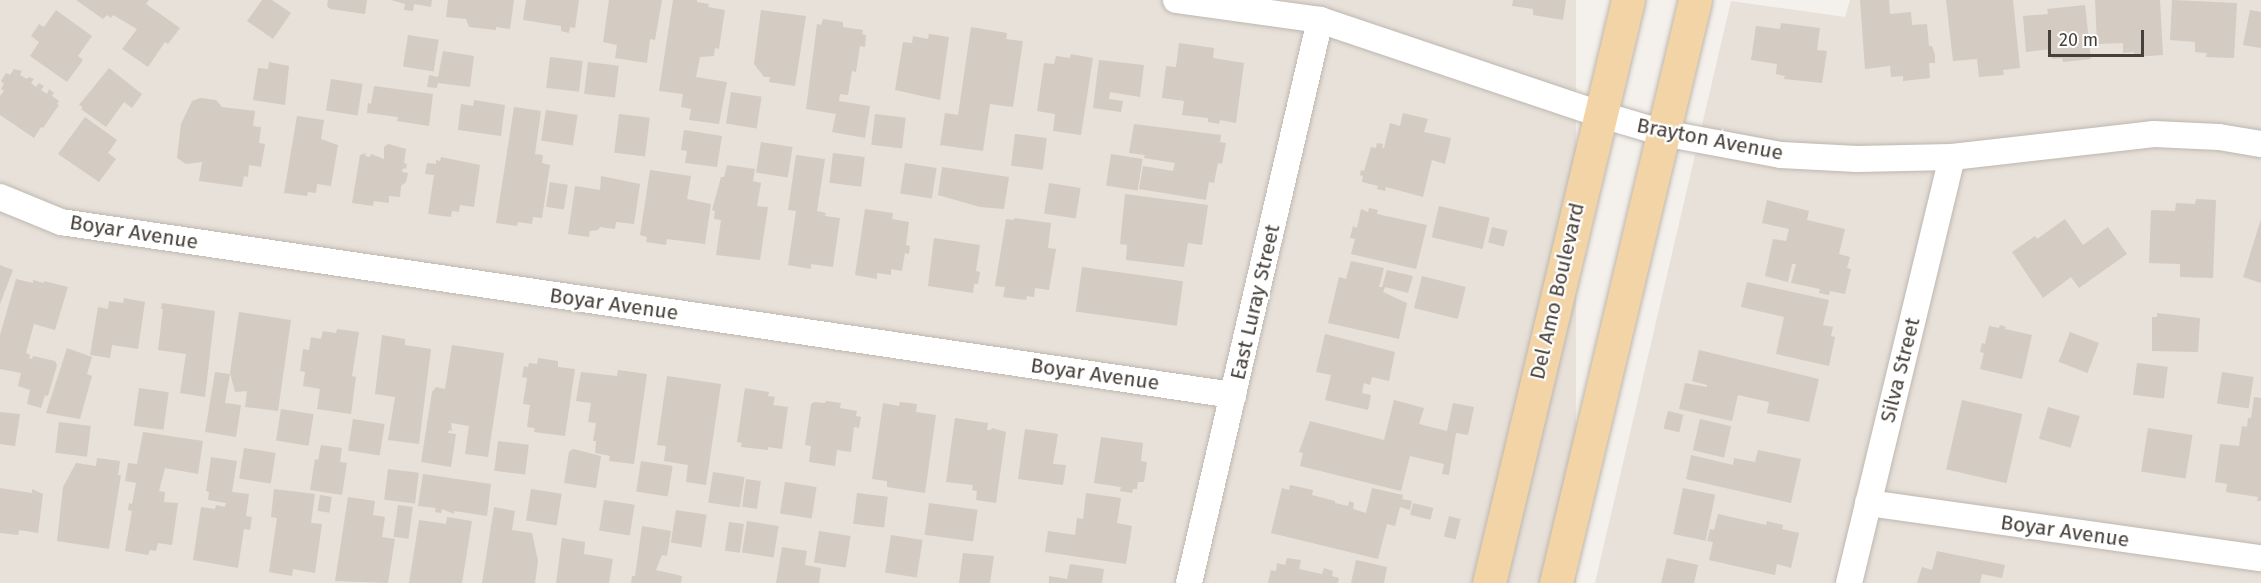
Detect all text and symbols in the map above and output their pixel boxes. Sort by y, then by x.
scale bar [2051,18,2147,56]
text: 20 m [2059,29,2098,51]
street label: Brayton Avenue [1635,112,1785,166]
street label: Del Amo Boulevard [1524,200,1590,382]
street label: Boyar Avenue [68,209,200,255]
street label: East Luray Street [1225,222,1285,382]
street label: Boyar Avenue [548,282,680,326]
street label: Silva Street [1875,315,1925,425]
street label: Boyar Avenue [1029,352,1161,396]
street label: Boyar Avenue [1999,509,2131,553]

